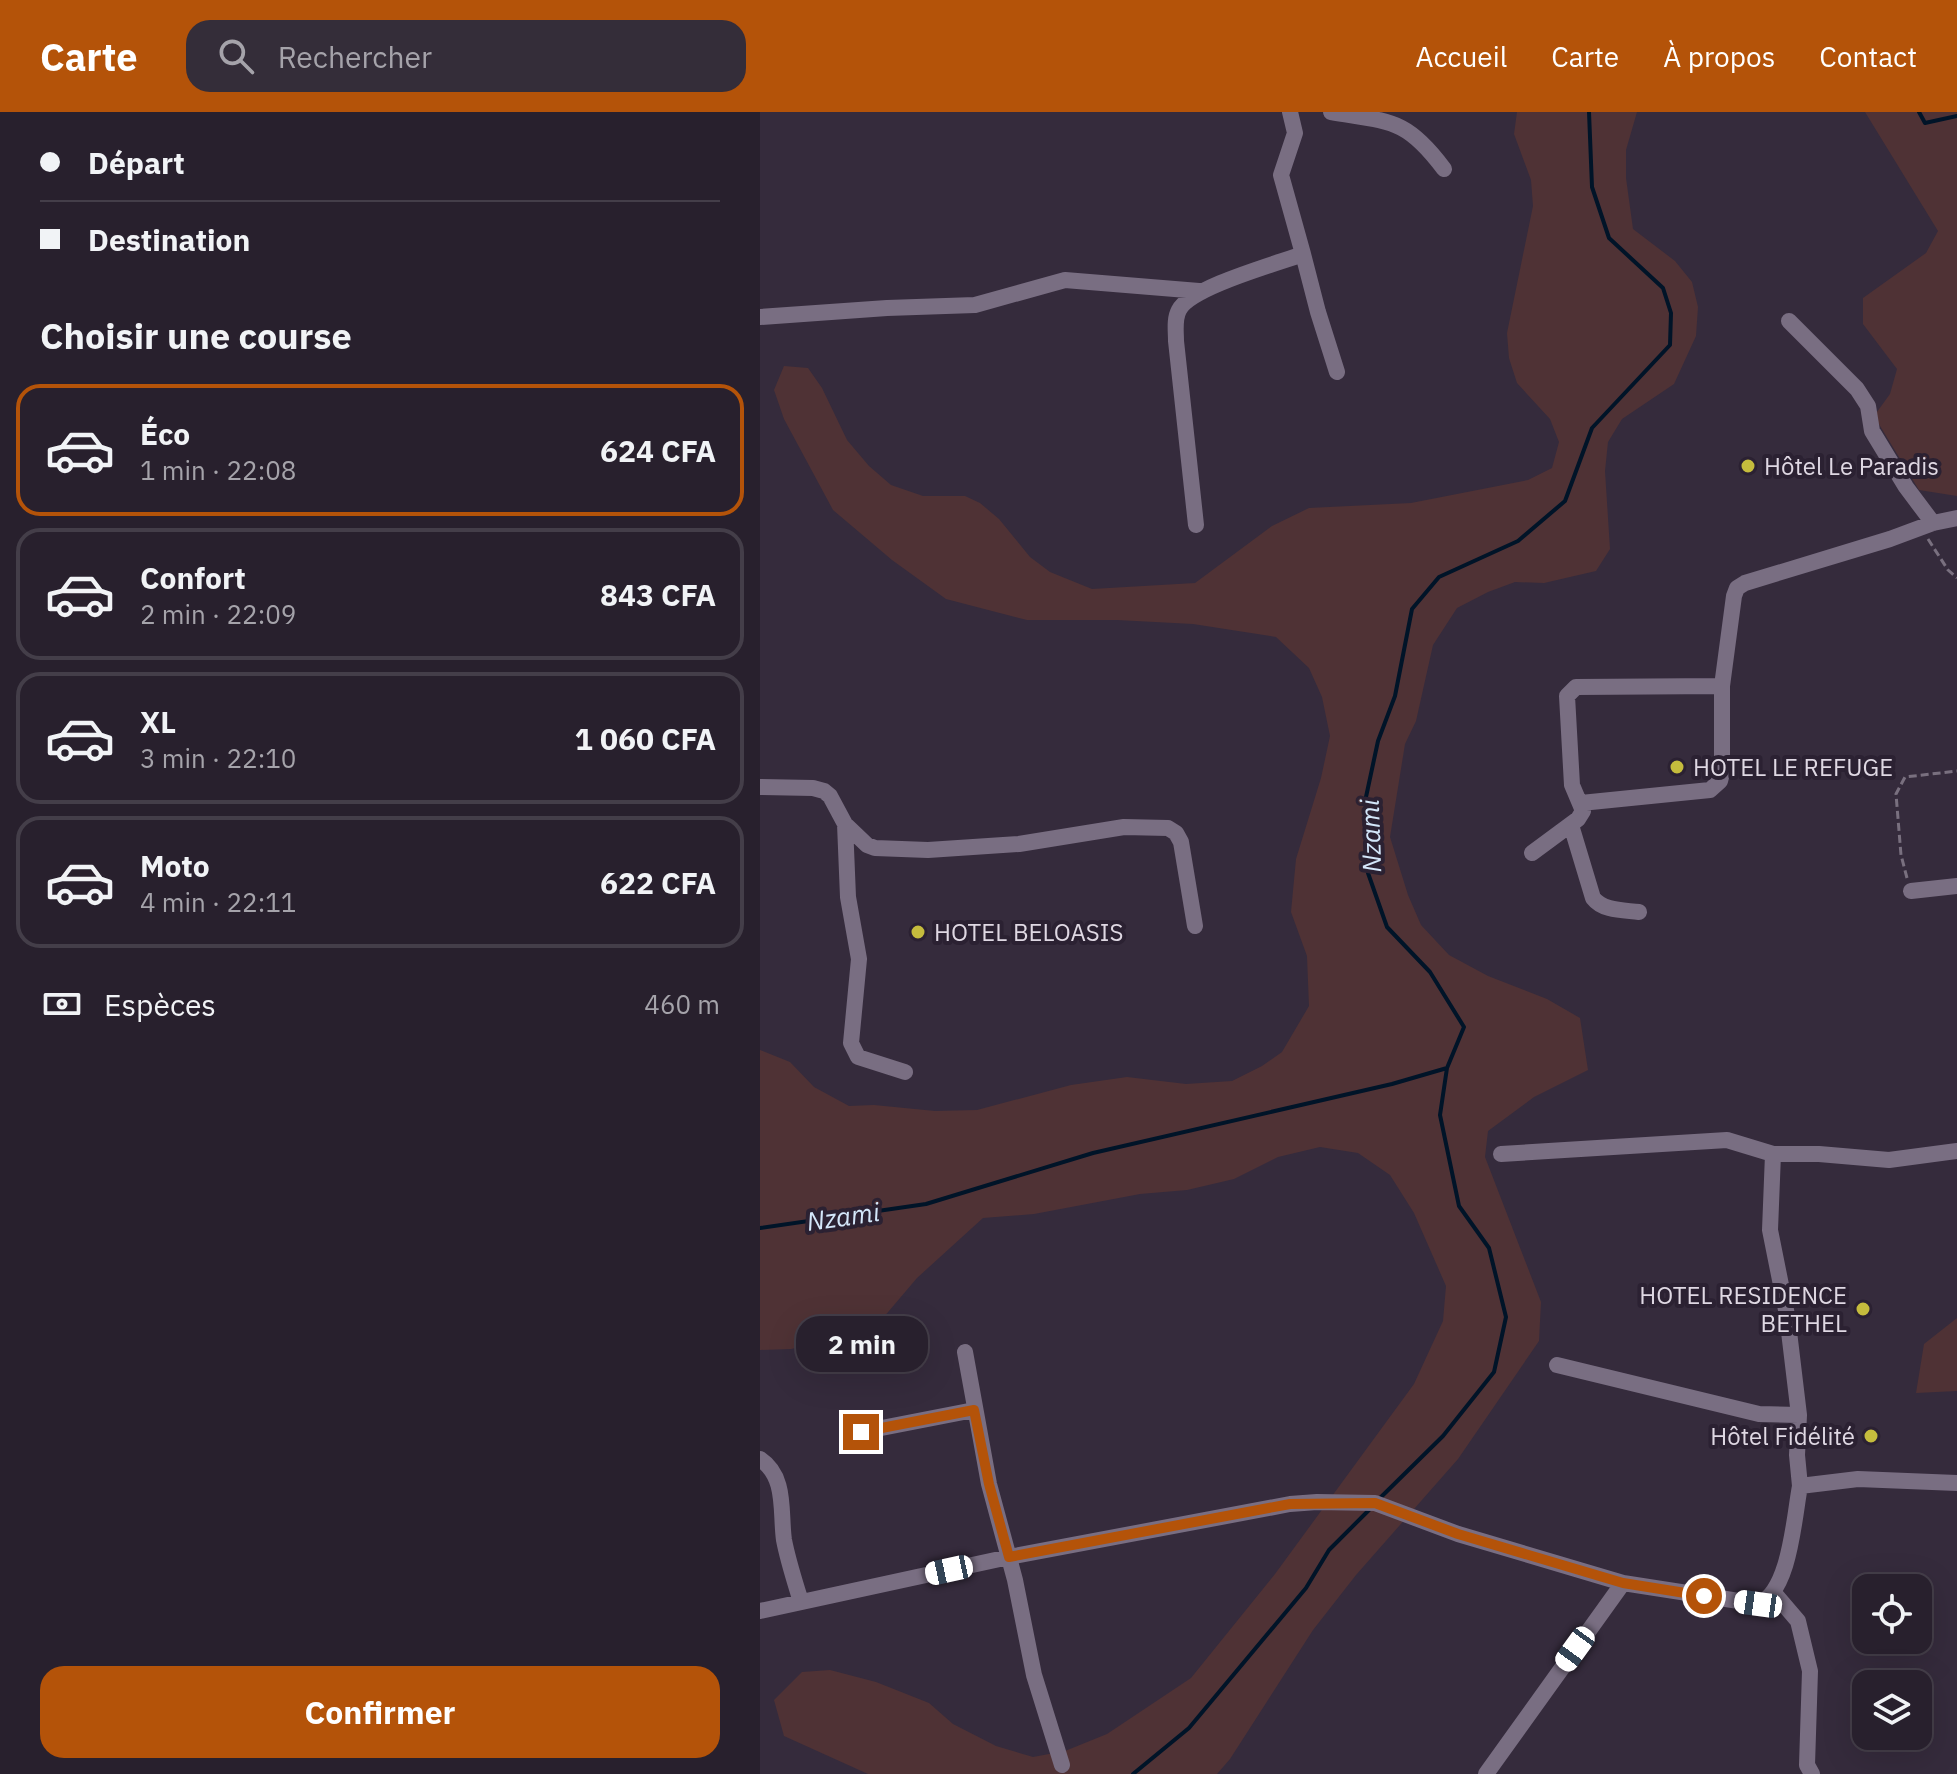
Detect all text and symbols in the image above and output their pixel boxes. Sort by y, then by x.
search box [186,20,746,92]
text: Carte [40,32,138,81]
icon: search [214,34,258,78]
text: Rechercher [278,37,432,76]
text: Accueil [1415,38,1507,75]
text: Carte [1551,38,1619,75]
text: À propos [1663,38,1775,75]
text: Contact [1819,38,1917,75]
text: Départ [88,143,185,182]
text: Destination [88,220,250,259]
text: Choisir une course [40,312,352,359]
icon: car [44,414,116,486]
text: Éco [140,414,190,453]
text: 624 CFA [600,431,716,470]
place label: Hôtel Le Paradis [1764,450,1939,482]
text: 1 min · 22:08 [140,453,296,487]
marker: Hôtel Le Paradis [1739,457,1757,475]
icon: car [44,558,116,630]
text: Confort [140,558,246,597]
text: 843 CFA [600,575,716,614]
text: 2 min · 22:09 [140,597,296,631]
icon: car [44,702,116,774]
text: XL [140,702,176,741]
text: 1 060 CFA [575,719,716,758]
text: 3 min · 22:10 [140,741,296,775]
place label: HOTEL LE REFUGE [1693,751,1893,783]
marker: HOTEL LE REFUGE [1668,758,1686,776]
water label: Nzami [1352,799,1388,873]
icon: car [44,846,116,918]
text: Moto [140,846,210,885]
text: 622 CFA [600,863,716,902]
text: 4 min · 22:11 [140,885,296,919]
place label: HOTEL BELOASIS [934,916,1123,948]
marker: HOTEL BELOASIS [909,923,927,941]
icon: cash [40,982,84,1026]
text: Espèces [104,985,216,1024]
text: 460 m [644,987,720,1021]
water label: Nzami [804,1194,882,1238]
place label: HOTEL RESIDENCE BETHEL [1639,1279,1847,1339]
marker: HOTEL RESIDENCE BETHEL [1854,1300,1872,1318]
callout: 2 min [795,1316,927,1372]
text: 2 min [828,1327,896,1361]
route end [843,1414,879,1450]
place label: Hôtel Fidélité [1710,1420,1855,1452]
marker: Hôtel Fidélité [1862,1427,1880,1445]
car [923,1553,975,1587]
map controls [1852,1574,1932,1750]
button: locate [1852,1574,1932,1654]
route start [1686,1578,1722,1614]
car [1733,1589,1783,1619]
car [1551,1623,1599,1675]
button: Confirmer [40,1666,720,1758]
button: layers [1852,1670,1932,1750]

